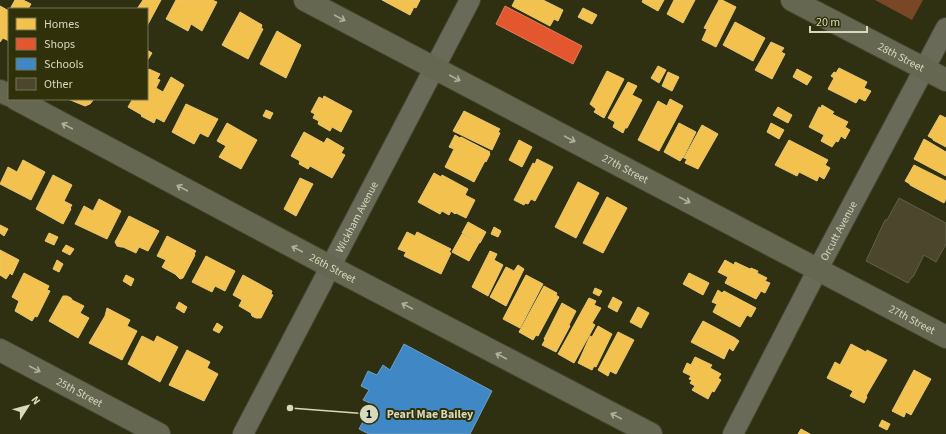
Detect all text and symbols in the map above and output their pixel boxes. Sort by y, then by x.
legend [8,8,148,100]
scale bar [810,8,867,34]
text: 20 m [816,14,840,31]
one-way arrow [333,15,345,22]
text: Homes [44,16,79,33]
text: Shops [44,36,75,53]
street label: 28th Street [875,38,927,75]
text: Schools [44,56,84,73]
one-way arrow [449,75,461,83]
text: Other [44,76,74,93]
one-way arrow [62,122,74,130]
one-way arrow [564,136,576,143]
street label: 27th Street [600,150,651,187]
street label: Wickham Avenue [332,178,382,255]
one-way arrow [176,183,188,191]
one-way arrow [679,196,691,204]
street label: Orcutt Avenue [816,198,861,263]
one-way arrow [291,244,303,252]
street label: 26th Street [307,249,359,286]
street label: 27th Street [886,301,938,338]
one-way arrow [401,302,413,310]
one-way arrow [495,352,507,359]
one-way arrow [28,365,40,373]
street label: 25th Street [54,374,106,411]
north arrow [8,386,48,426]
text: N [27,393,44,408]
callout: Pearl Mae Bailey [359,402,482,426]
text: 1 [366,406,372,423]
text: Pearl Mae Bailey [387,406,474,423]
one-way arrow [611,412,623,419]

